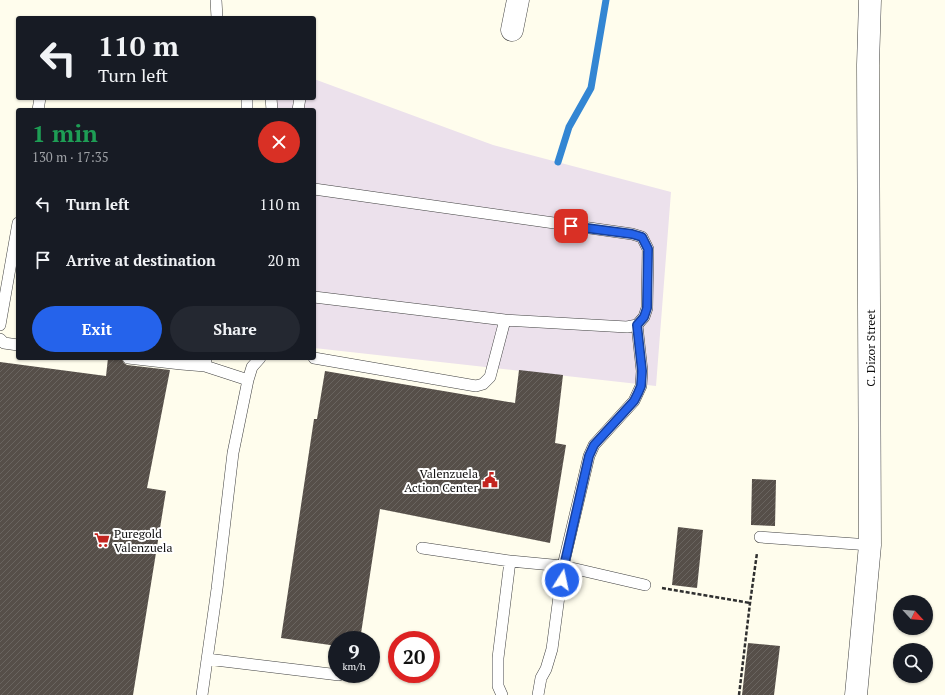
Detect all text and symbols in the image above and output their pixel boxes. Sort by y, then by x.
text: 110 m [98,27,179,64]
icon: left [32,32,84,84]
text: Turn left [98,63,168,87]
text: 1 min [32,117,98,149]
button: close [258,121,300,163]
text: 130 m · 17:35 [32,148,109,166]
icon: left [32,193,54,215]
text: Turn left [66,194,130,214]
text: 110 m [259,194,300,214]
pin [554,209,588,243]
icon: arrive [560,215,582,237]
icon: arrive [32,249,54,271]
text: Arrive at destination [66,250,216,270]
text: 20 m [267,250,300,270]
button: Exit [32,306,162,352]
button: Share [170,306,300,352]
street label: C. Dizor Street [863,309,878,387]
place label: Valenzuela Action Center [404,466,478,495]
public building icon: Valenzuela Action Center [481,471,499,489]
place label: Puregold Valenzuela [114,526,173,555]
supermarket icon: Puregold Valenzuela [93,531,111,549]
position arrow [541,559,583,601]
north arrow [893,595,933,635]
map controls [893,595,933,683]
speed limit sign: 20 [388,631,440,683]
text: 9 [348,638,360,665]
button: search [893,643,933,683]
text: km/h [342,660,366,673]

